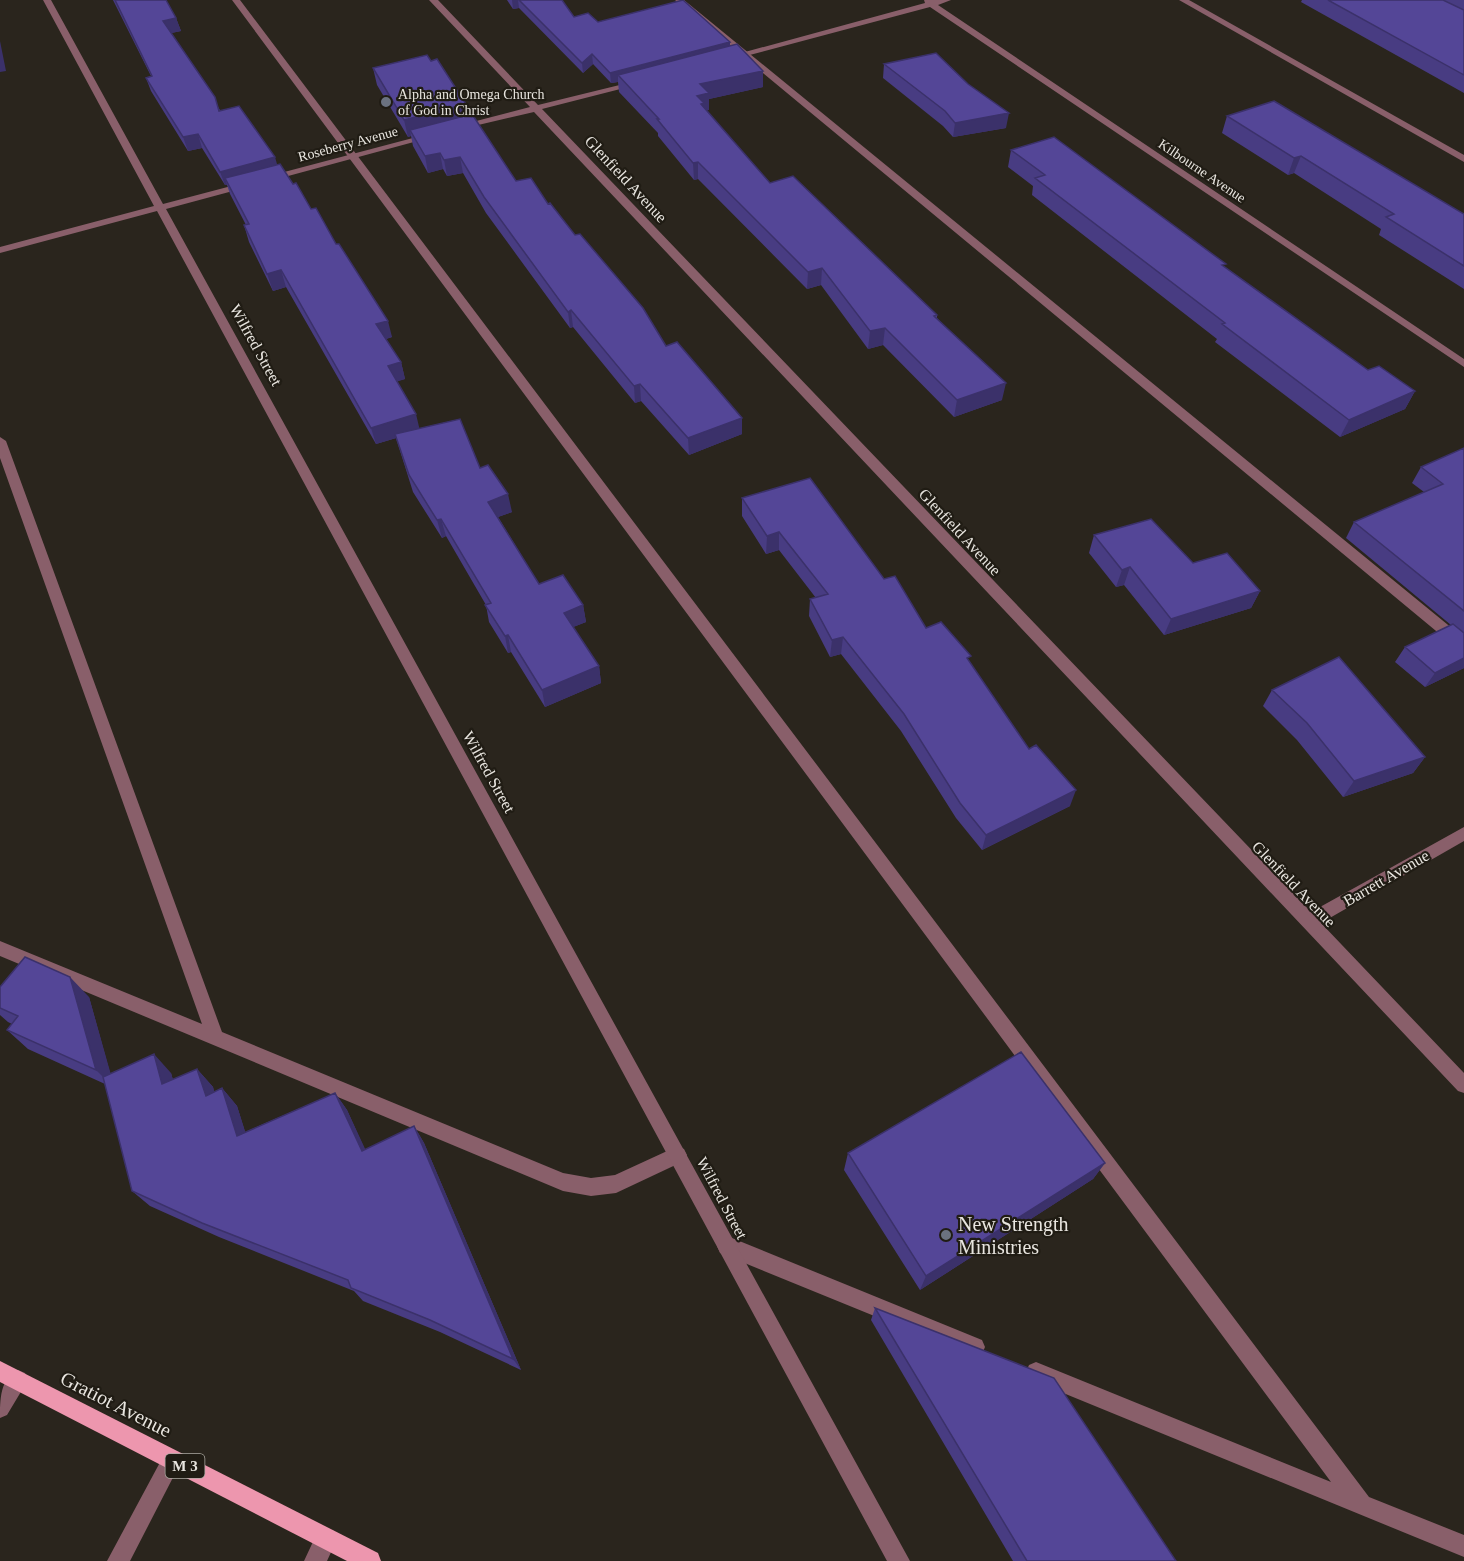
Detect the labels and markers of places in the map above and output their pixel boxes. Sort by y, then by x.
place label: Alpha and Omega Church of God in Christ [398,87,545,118]
marker: Alpha and Omega Church of God in Christ [379,95,393,109]
place label: New Strength Ministries [958,1213,1069,1258]
marker: New Strength Ministries [939,1228,953,1242]

